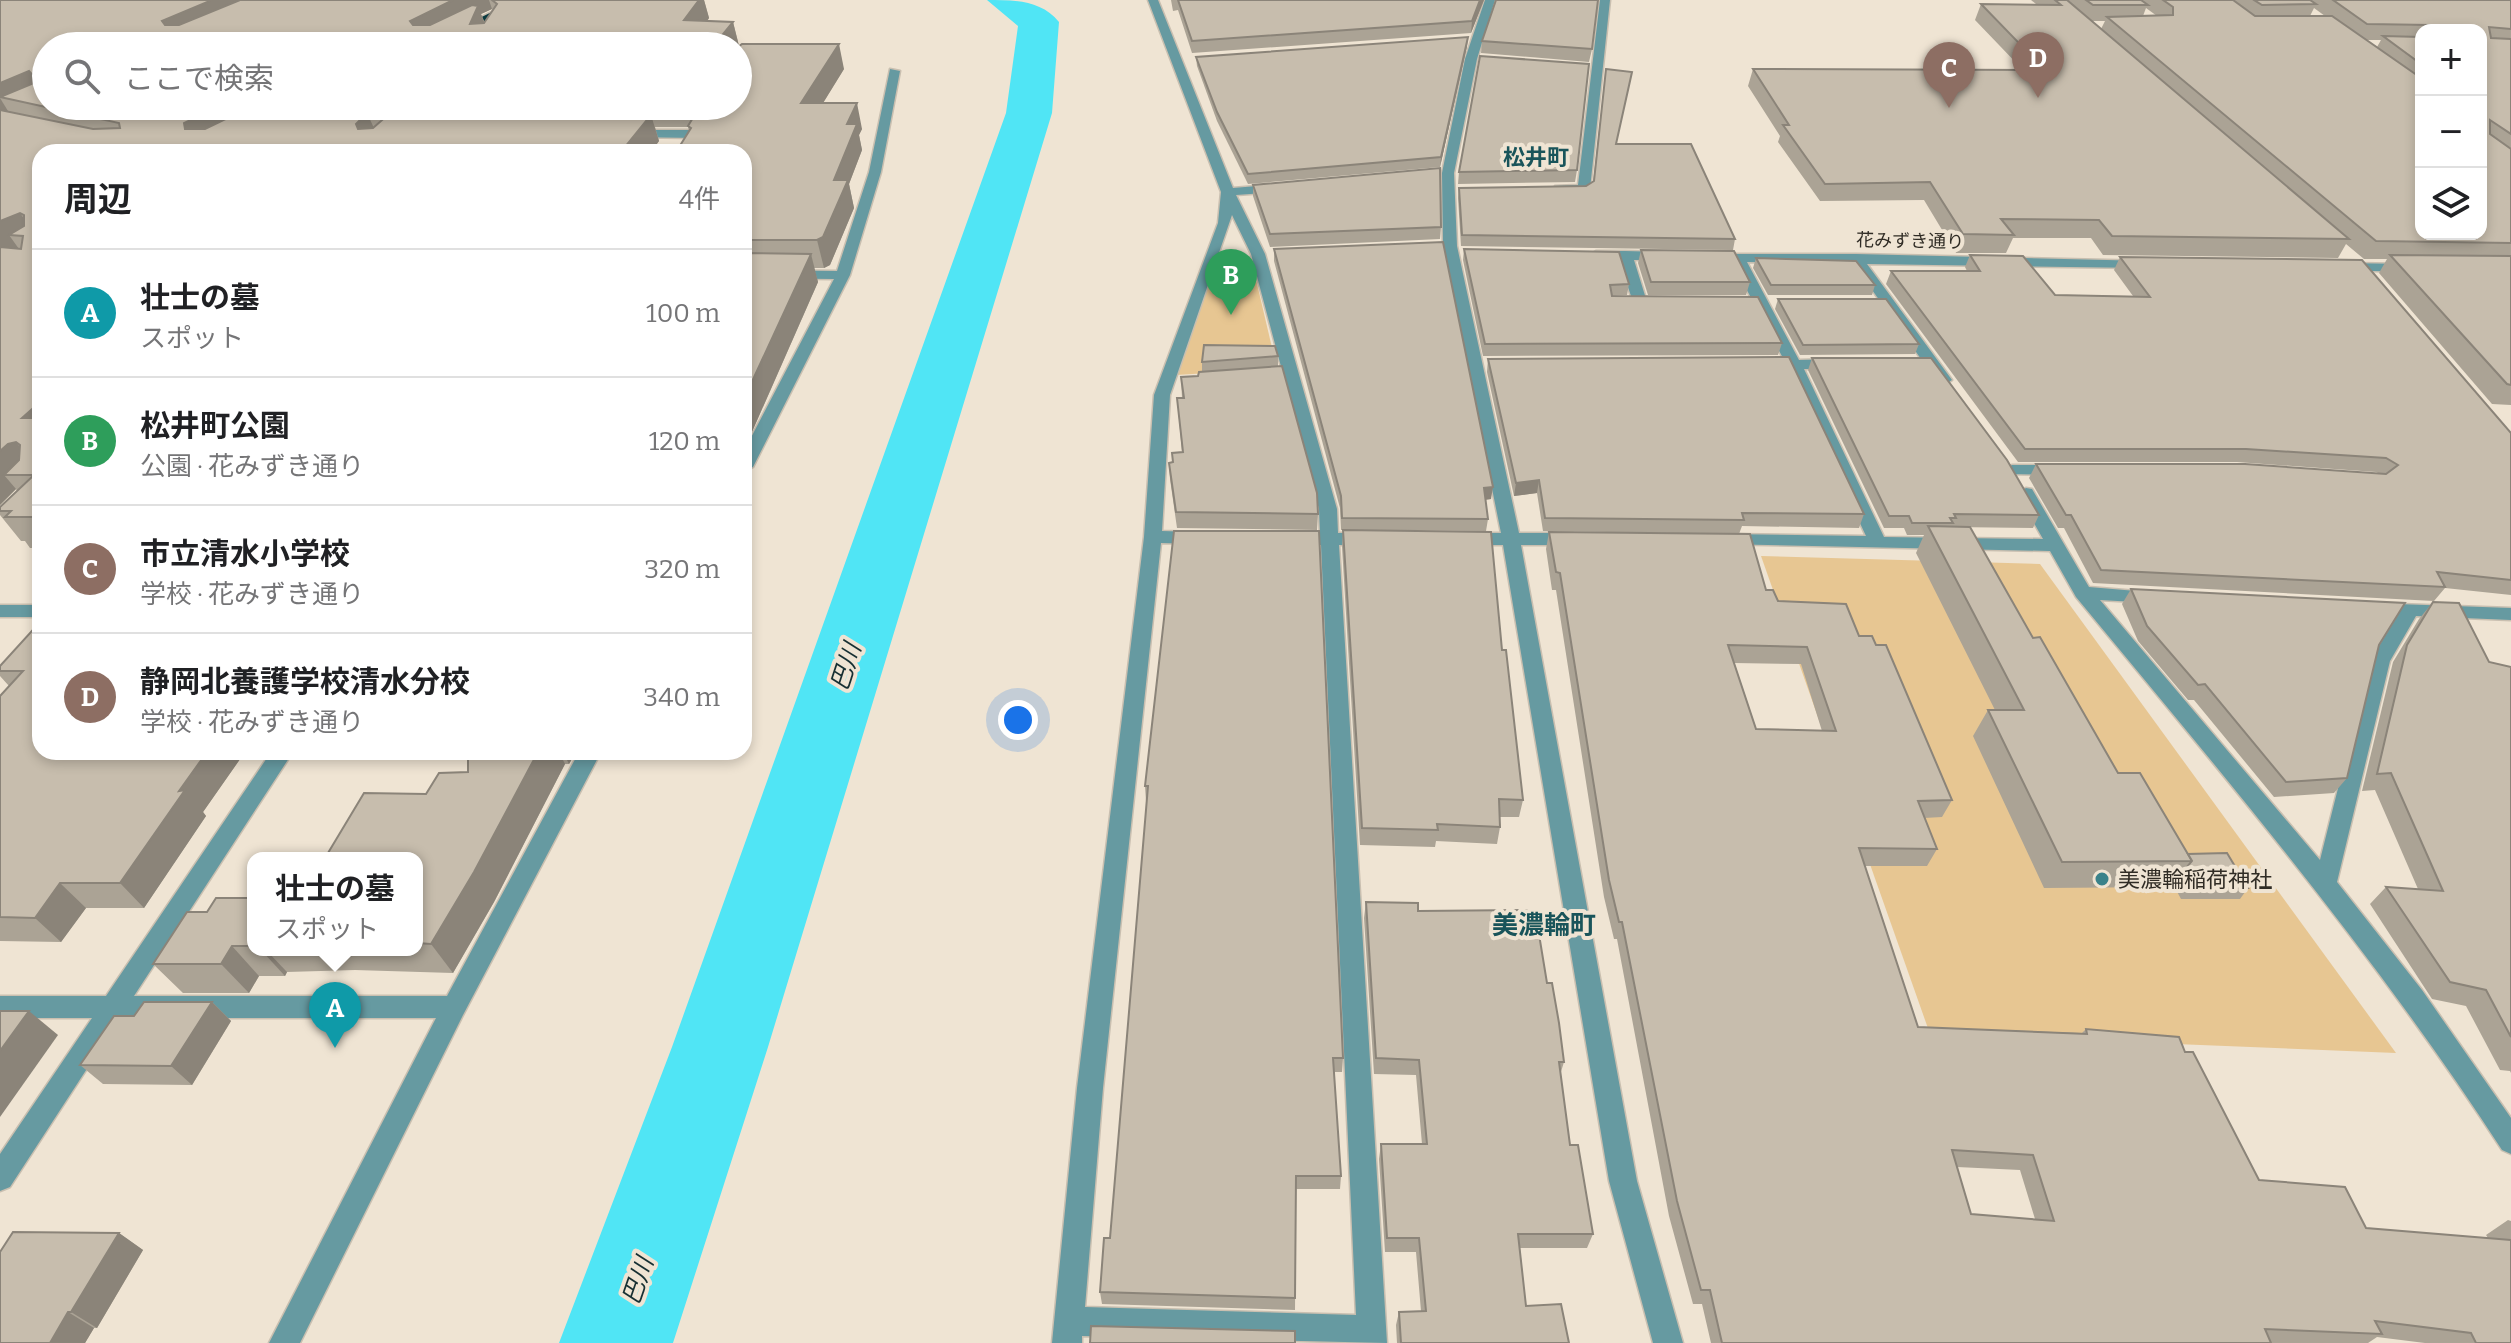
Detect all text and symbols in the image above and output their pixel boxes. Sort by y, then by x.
map controls [2415,24,2487,240]
button: + [2415,24,2487,96]
search box [32,32,752,120]
pin: D [2012,32,2064,98]
pin: C [1923,42,1975,108]
icon: search [60,54,104,98]
text: ここで検索 [124,61,274,97]
button: − [2415,96,2487,168]
district label: 松井町 [1503,144,1569,171]
button: layers [2415,168,2487,240]
text: 周辺 [64,179,132,220]
text: 4件 [679,184,720,215]
street label: 花みずき通り [1856,229,1964,253]
pin: B [1205,249,1257,315]
text: 壮士の墓 [140,280,260,316]
text: A [81,298,99,329]
text: 100 m [646,298,720,329]
text: スポット [140,323,244,354]
text: 松井町公園 [140,408,290,444]
text: B [82,426,98,457]
text: 120 m [649,426,720,457]
text: 公園 · 花みずき通り [140,451,364,482]
text: 市立清水小学校 [140,536,350,572]
text: C [82,554,98,585]
text: 320 m [644,554,720,585]
text: 学校 · 花みずき通り [140,579,364,610]
water label: 巴川 [825,637,868,694]
text: 静岡北養護学校清水分校 [140,664,470,700]
text: D [81,682,99,713]
text: 340 m [643,682,720,713]
your location [998,700,1038,740]
text: 学校 · 花みずき通り [140,707,364,738]
popup [247,852,423,956]
place label: 美濃輪稲荷神社 [2118,866,2272,893]
marker: 美濃輪稲荷神社 [2093,870,2111,888]
text: 壮士の墓 [275,871,395,907]
district label: 美濃輪町 [1492,910,1596,941]
text: スポット [275,914,379,945]
pin: A [309,982,361,1048]
water label: 巴川 [617,1251,660,1308]

